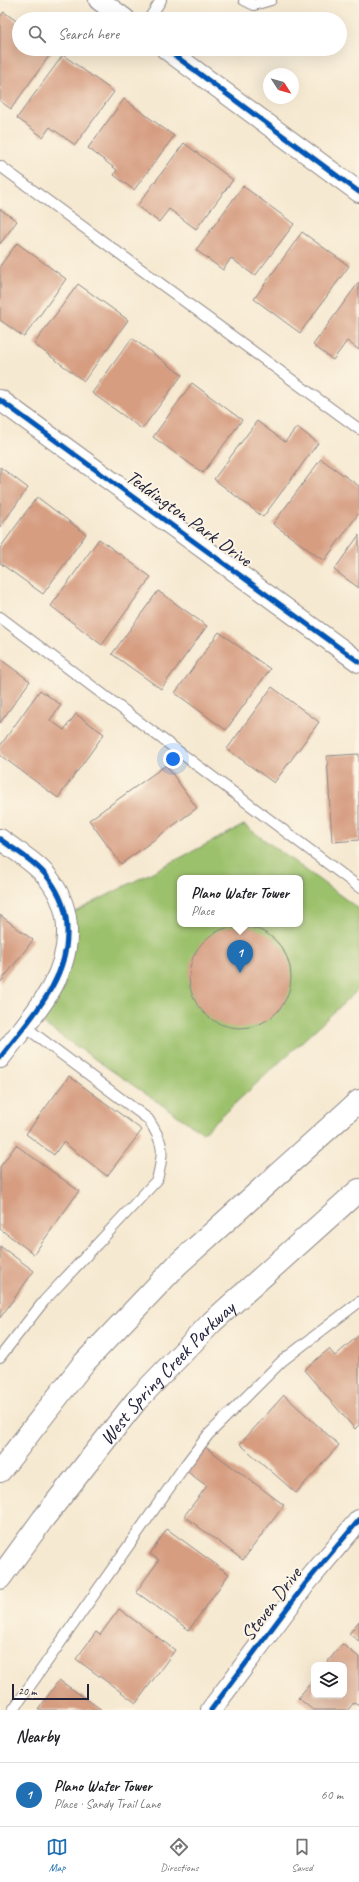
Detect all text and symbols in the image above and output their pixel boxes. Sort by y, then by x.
search box [12,12,347,56]
icon: search [26,23,48,45]
text: Search here [58,25,119,44]
north arrow [263,68,299,104]
street label: Teddington Park Drive [121,464,258,573]
your location [163,749,183,769]
popup [177,875,303,927]
text: Plano Water Tower [191,884,289,903]
text: Place [191,903,214,919]
pin: 1 [227,940,253,973]
street label: West Spring Creek Parkway [94,1294,241,1450]
street label: Steven Drive [235,1561,308,1646]
map controls [311,1662,347,1698]
button: layers [311,1662,347,1698]
scale bar [12,1682,89,1701]
text: 20 m [18,1684,37,1698]
text: Nearby [16,1726,59,1747]
text: Plano Water Tower [54,1777,152,1796]
text: 1 [26,1787,32,1803]
text: 60 m [321,1787,343,1803]
text: Place · Sandy Trail Lane [54,1796,160,1812]
tab: Map [46,1836,68,1874]
tab: Directions [160,1836,199,1874]
tab: Saved [291,1836,313,1874]

